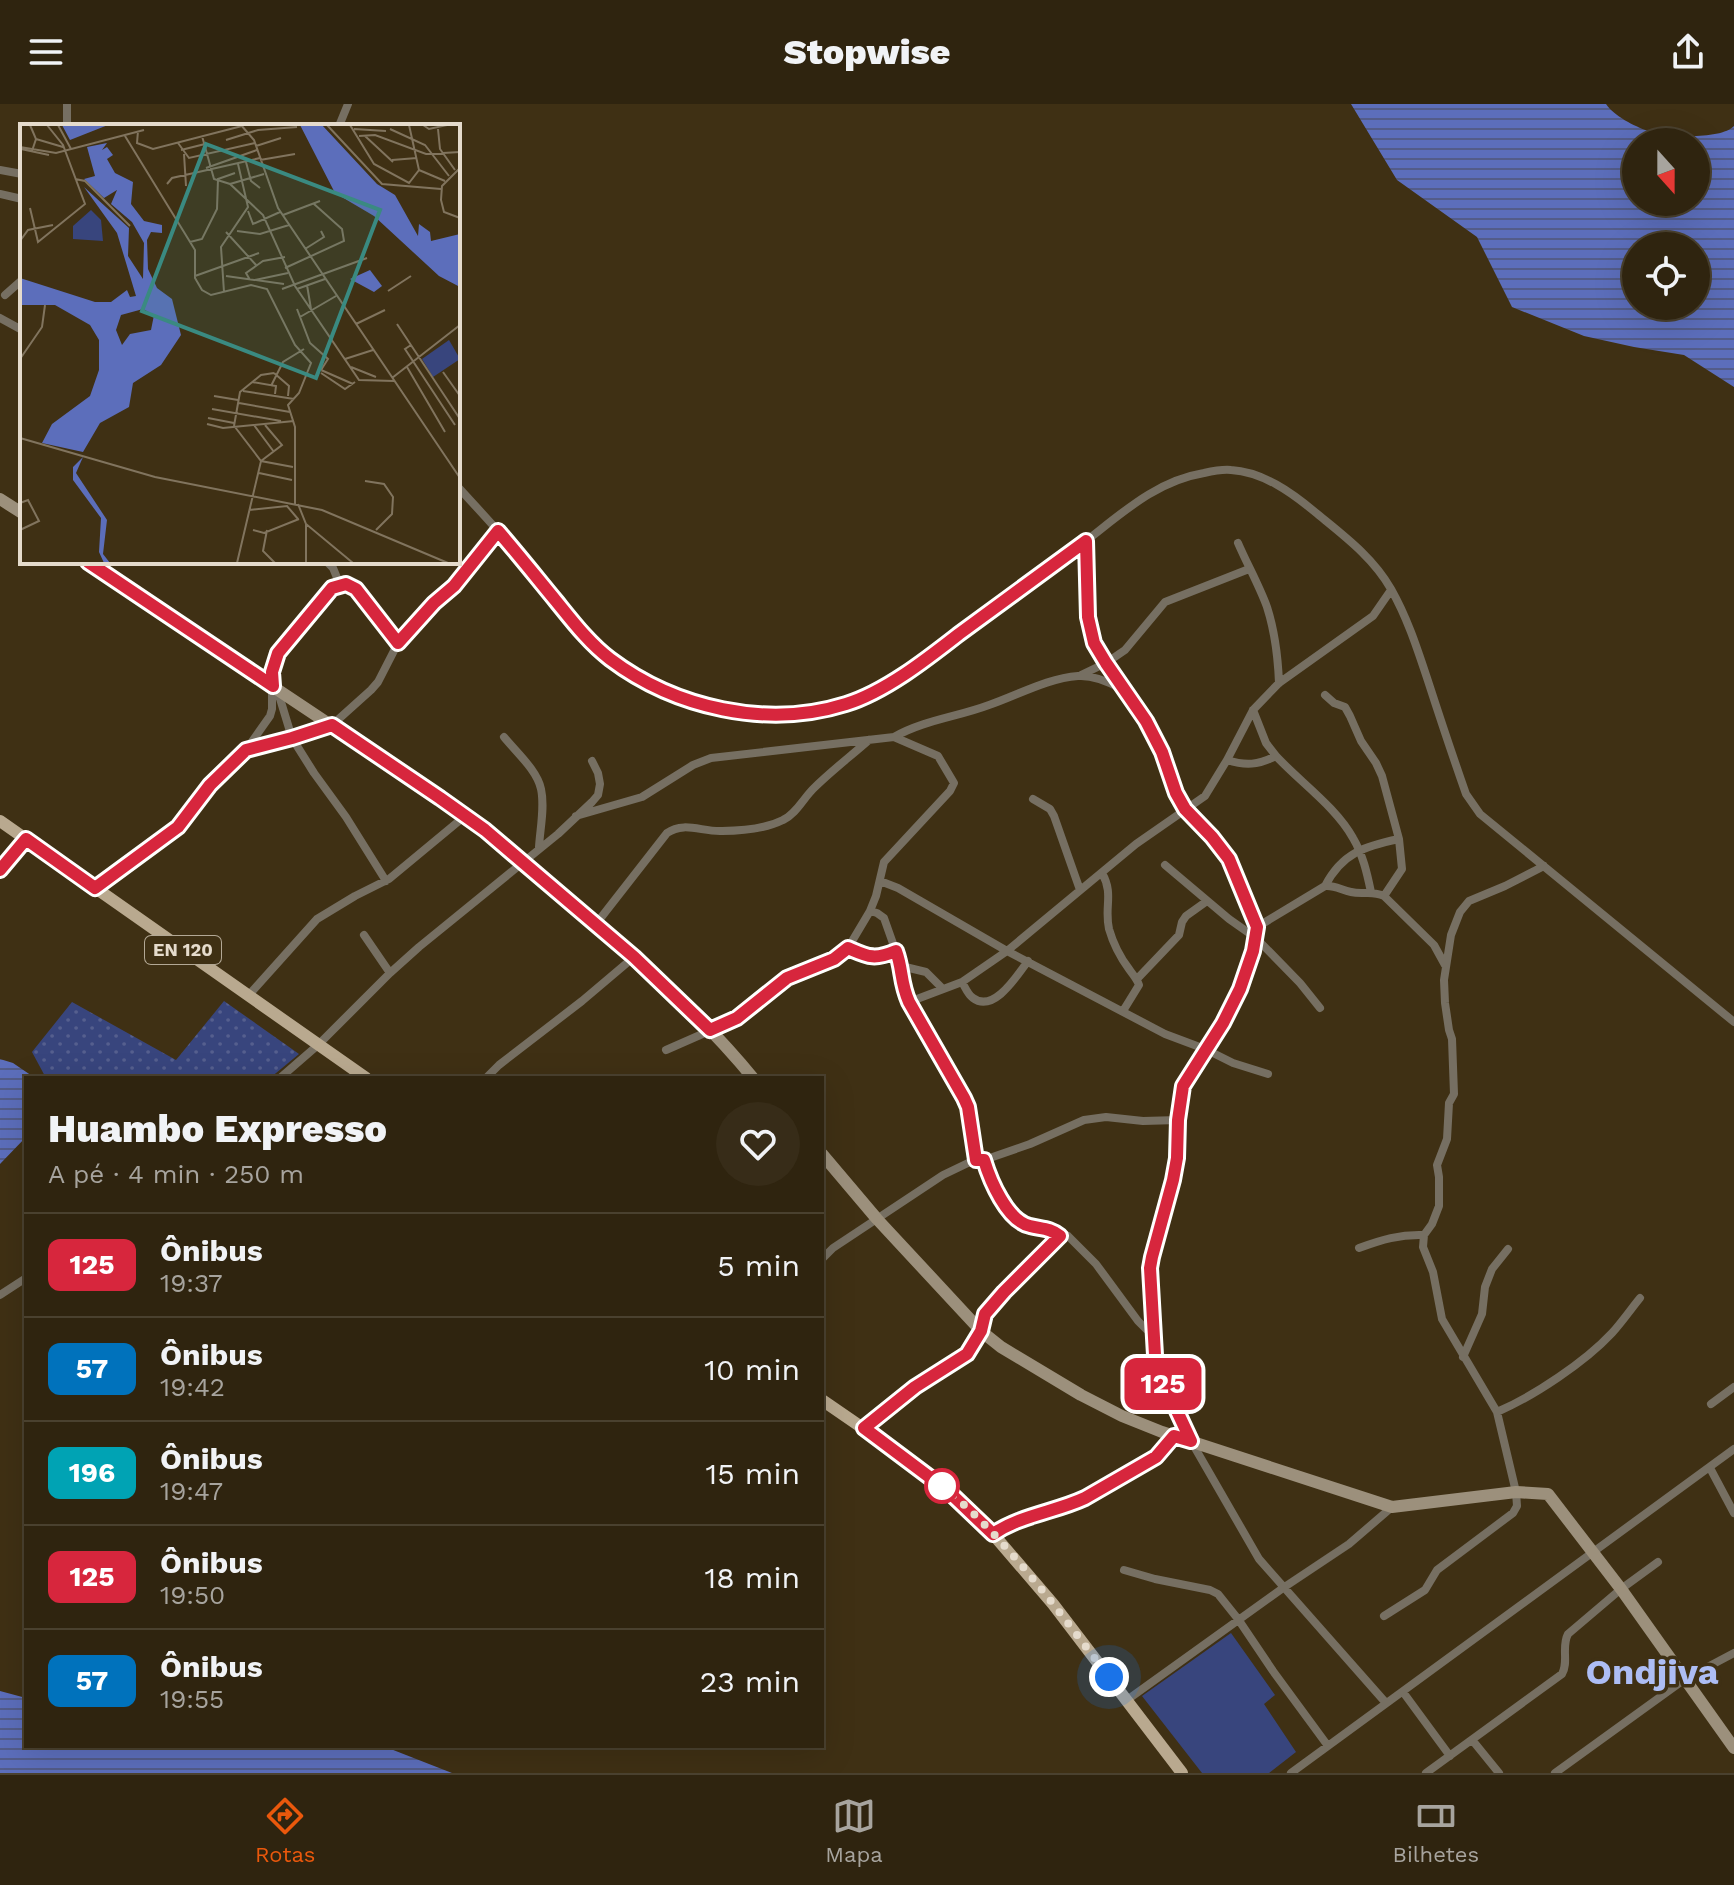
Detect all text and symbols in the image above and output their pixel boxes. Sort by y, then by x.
icon: menu [24,30,68,74]
icon: share [1666,30,1710,74]
text: Stopwise [784,31,950,73]
inset map [20,124,460,564]
north arrow [1622,128,1710,216]
map controls [1622,128,1710,320]
button: locate [1622,232,1710,320]
road number: EN 120 [145,936,221,964]
button: heart [716,1102,800,1186]
text: Huambo Expresso [48,1107,387,1151]
text: A pé · 4 min · 250 m [48,1159,304,1189]
text: Ônibus [160,1233,263,1268]
text: 125 [69,1248,115,1281]
text: 5 min [717,1248,800,1283]
text: 19:37 [160,1268,223,1298]
text: Ônibus [160,1337,263,1372]
text: 57 [76,1352,108,1385]
text: 10 min [704,1352,800,1387]
line badge: 125 [1117,1358,1209,1410]
text: 125 [1140,1367,1186,1400]
text: 19:42 [160,1372,225,1402]
text: Ônibus [160,1441,263,1476]
text: 196 [69,1456,115,1489]
text: 15 min [705,1456,800,1491]
unlabelled marker [925,1469,959,1503]
text: 19:47 [160,1476,223,1506]
text: Ônibus [160,1545,263,1580]
text: 125 [69,1560,115,1593]
text: 18 min [704,1560,800,1595]
text: 19:50 [160,1580,225,1610]
text: Ônibus [160,1649,263,1684]
district label: Ondjiva [1586,1651,1719,1693]
your location [1089,1657,1129,1697]
text: 57 [76,1664,108,1697]
text: 23 min [700,1664,800,1699]
text: 19:55 [160,1684,224,1714]
tab: Rotas [255,1794,315,1867]
tab: Mapa [825,1794,883,1867]
tab: Bilhetes [1393,1794,1479,1867]

